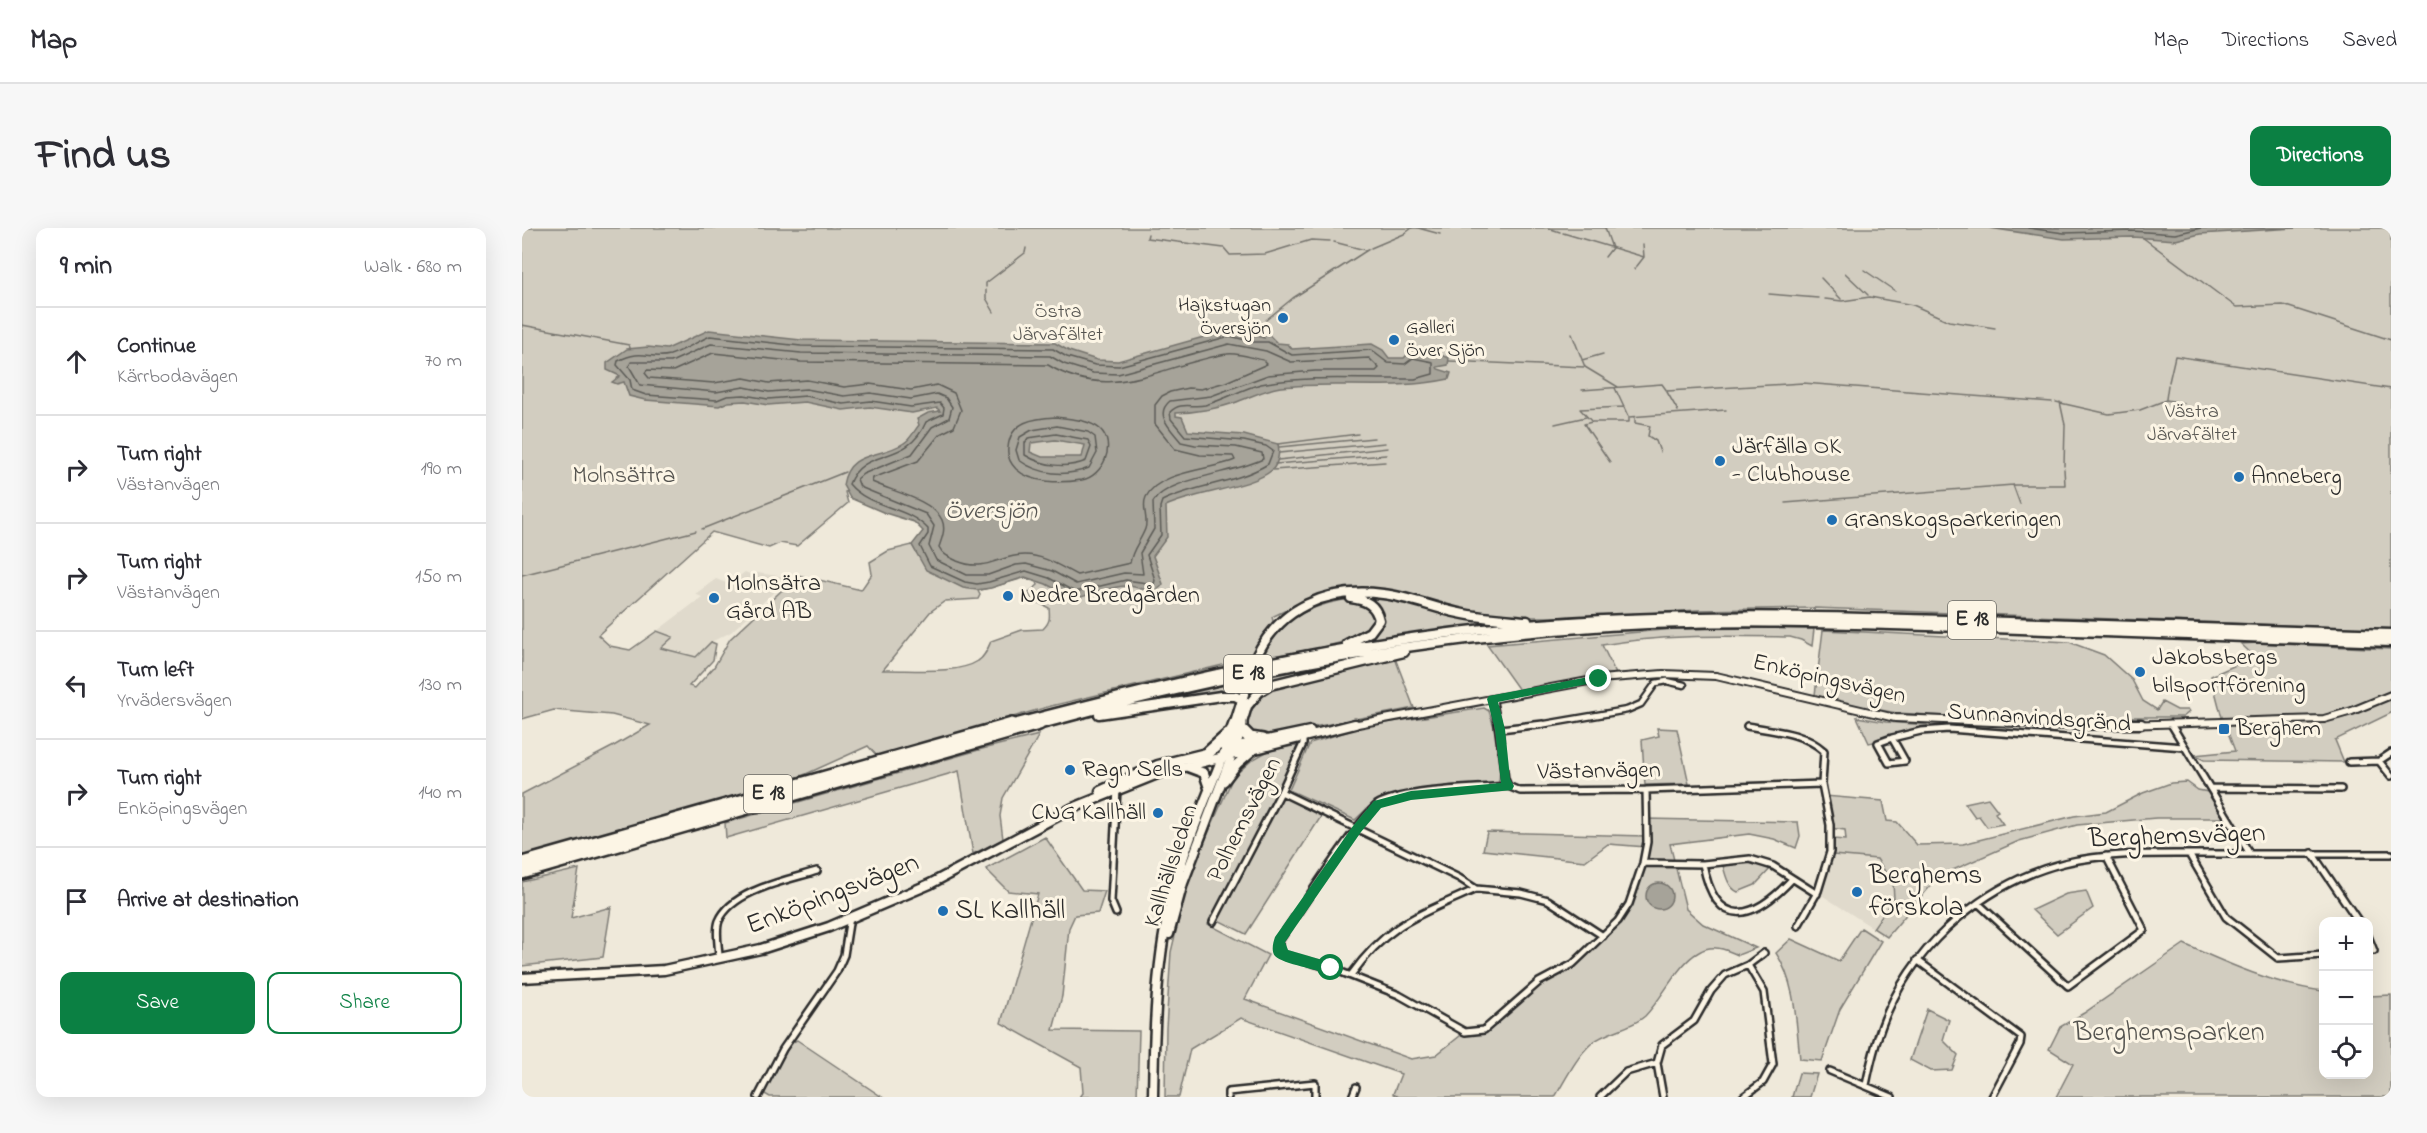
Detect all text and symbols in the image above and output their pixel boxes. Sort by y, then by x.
text: Map [30,21,77,62]
text: Map [2153,26,2189,56]
text: Directions [2222,26,2309,56]
text: Saved [2342,26,2397,56]
text: Find us [36,126,171,187]
button: Directions [2250,126,2391,186]
text: 9 min [60,248,112,286]
text: Walk · 680 m [364,253,462,282]
place label: Hajkstugan Översjön [1178,292,1271,344]
park label: Östra Järvafältet [1013,298,1103,350]
marker: Hajkstugan Översjön [1276,311,1290,325]
place label: Galleri Över Sjön [1406,314,1485,366]
text: Continue [117,331,196,363]
marker: Galleri Över Sjön [1387,333,1401,347]
icon: ahead [60,345,93,378]
text: 70 m [425,347,462,376]
text: Kärrbodavägen [117,363,238,392]
park label: Västra Järvafältet [2147,398,2237,450]
place label: Järfälla OK - Clubhouse [1732,430,1851,493]
text: Turn right [117,439,202,471]
icon: right [60,453,93,486]
marker: Järfälla OK - Clubhouse [1713,454,1727,468]
text: 190 m [420,455,462,484]
park label: Molnsättra [572,459,676,494]
place label: Anneberg [2251,460,2342,495]
marker: Anneberg [2232,470,2246,484]
text: Västanvägen [117,471,220,500]
water label: Översjön [945,493,1038,531]
place label: Granskogsparkeringen [1844,503,2061,538]
marker: Granskogsparkeringen [1825,513,1839,527]
text: Turn right [117,547,202,579]
icon: right [60,561,93,594]
text: 150 m [415,563,462,592]
place label: Molnsätra Gård AB [726,567,821,630]
text: Västanvägen [117,579,220,608]
place label: Nedre Bredgården [1020,579,1200,614]
marker: Nedre Bredgården [1001,589,1015,603]
marker: Molnsätra Gård AB [707,591,721,605]
road number: E 18 [1948,601,1996,639]
place label: Jakobsbergs bilsportförening [2152,641,2305,704]
street label: Enköpingsvägen [1749,645,1909,715]
text: Turn left [117,655,194,687]
road number: E 18 [1224,655,1272,693]
route end [1585,665,1611,691]
marker: Jakobsbergs bilsportförening [2133,665,2147,679]
icon: left [60,669,93,702]
text: 130 m [418,671,462,700]
text: Yrvädersvägen [117,687,232,716]
street label: Sunnanvindsgränd [1946,695,2133,743]
place label: Berghem [2235,712,2321,747]
marker: Berghem [2217,722,2231,736]
street label: Polhemsvägen [1199,751,1291,889]
place label: Ragn Sells [1082,753,1183,788]
street label: Västanvägen [1536,753,1661,791]
text: Turn right [117,763,202,795]
marker: Ragn Sells [1063,763,1077,777]
road number: E 18 [744,775,792,813]
icon: right [60,777,93,810]
text: 140 m [418,779,462,808]
text: Enköpingsvägen [117,795,247,824]
place label: CNG Kallhäll [1031,796,1146,831]
street label: Kallhällsleden [1136,800,1208,932]
marker: CNG Kallhäll [1151,806,1165,820]
street label: Berghemsvägen [2087,813,2266,861]
street label: Enköpingsvägen [740,843,926,947]
place label: Berghems förskola [1868,856,1982,929]
icon: arrive [60,885,93,918]
text: Arrive at destination [117,885,299,917]
marker: Berghems förskola [1850,885,1864,899]
place label: SL Kallhäll [955,891,1065,932]
marker: SL Kallhäll [936,904,950,918]
map controls [2319,917,2373,1079]
button: + [2319,917,2373,971]
route start [1317,954,1343,980]
button: − [2319,971,2373,1025]
button: Save [60,972,255,1034]
button: Share [267,972,462,1034]
park label: Berghemsparken [2072,1013,2265,1054]
button: locate [2319,1025,2373,1079]

